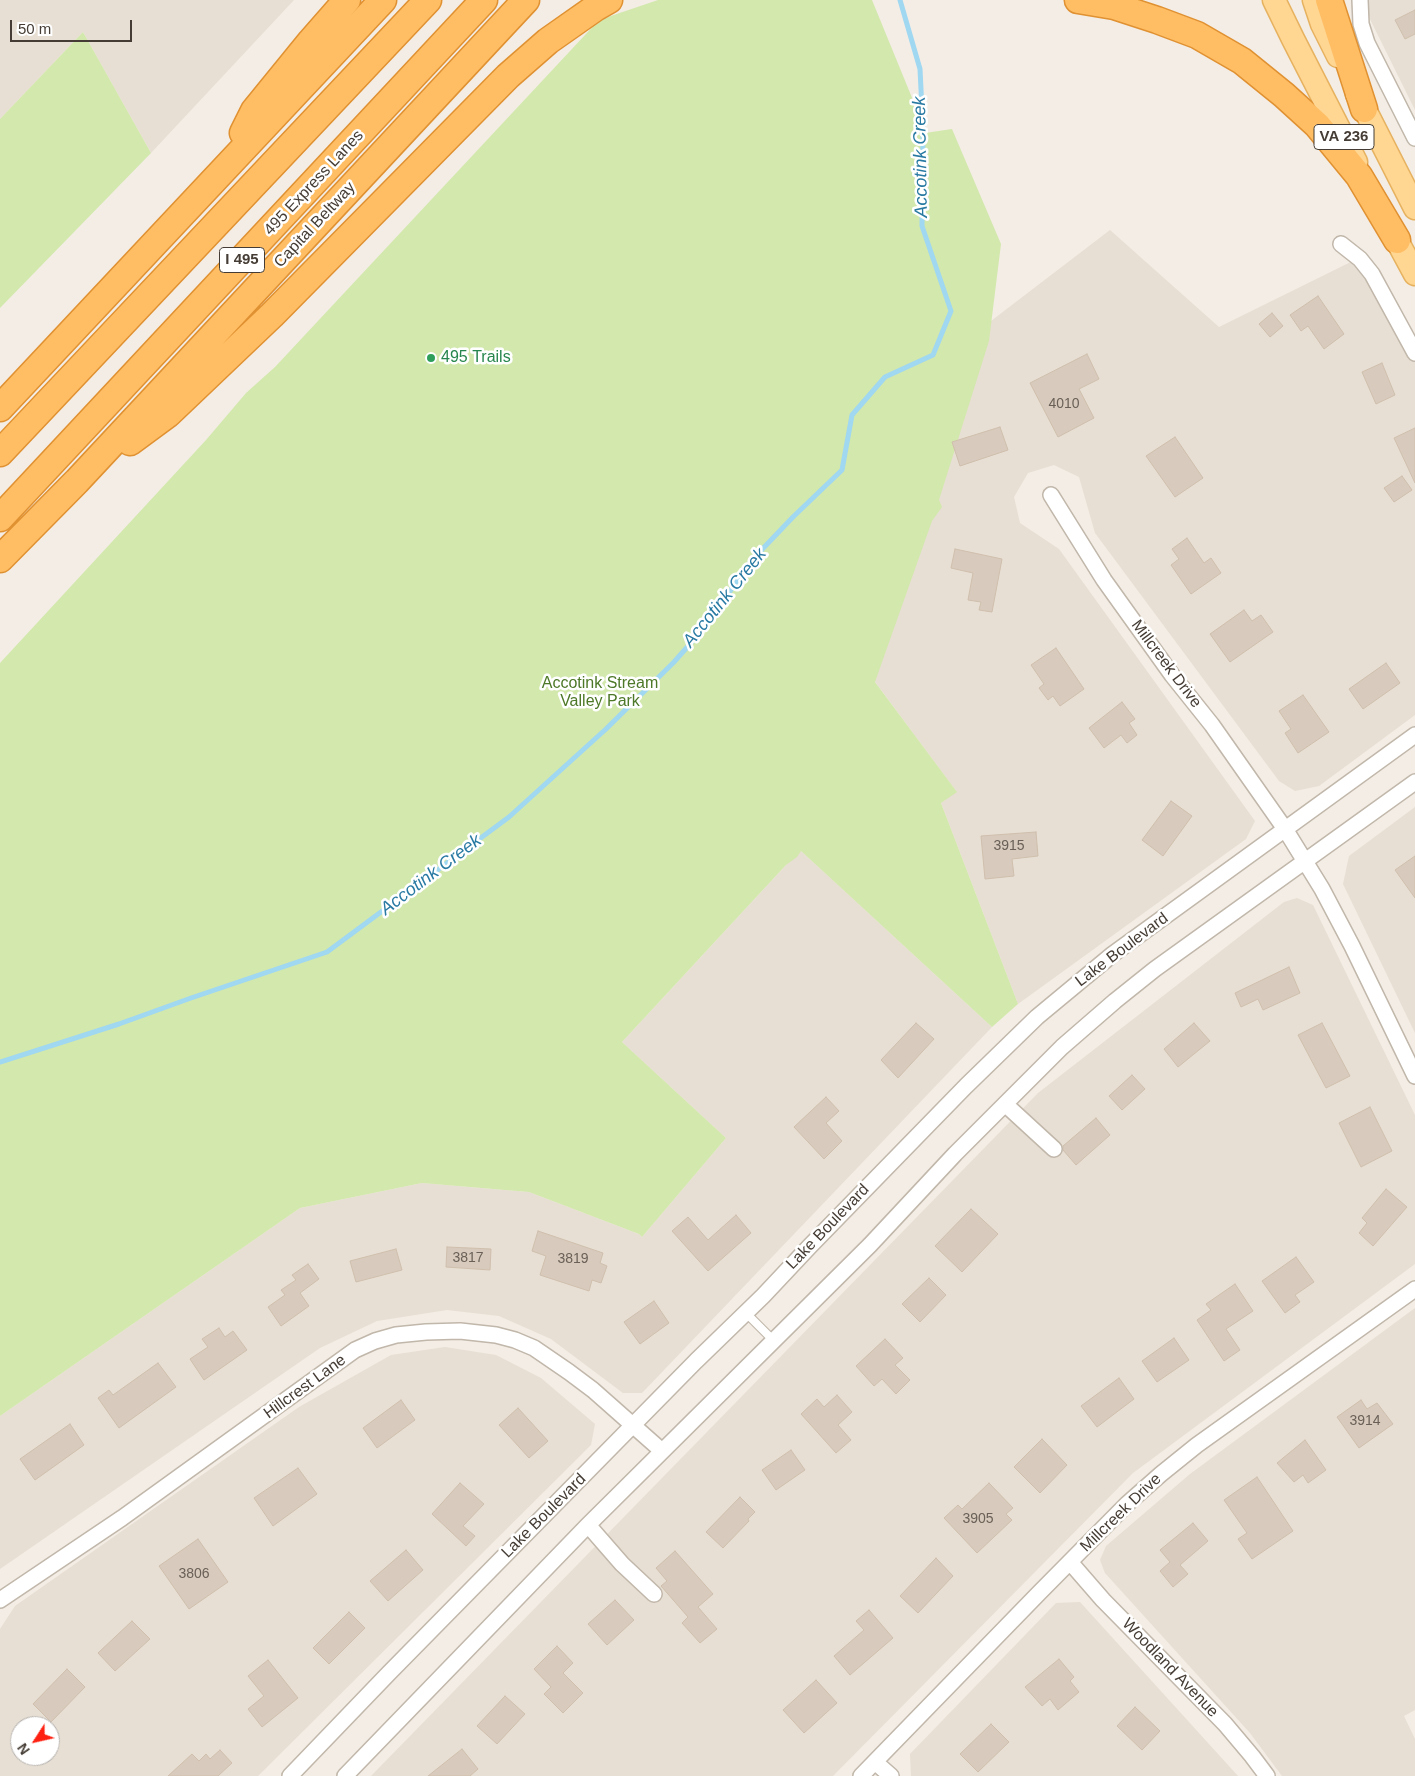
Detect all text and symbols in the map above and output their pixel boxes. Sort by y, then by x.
scale bar [12,10,135,42]
text: 50 m [18,20,51,37]
water label: Accotink Creek [909,96,933,218]
road number: VA 236 [1314,124,1374,150]
street label: 495 Express Lanes [260,126,368,240]
street label: Capital Beltway [270,178,360,272]
road number: I 495 [220,248,264,272]
place label: 495 Trails [441,348,511,368]
marker: 495 Trails [425,352,437,364]
house number: 4010 [1048,396,1080,412]
water label: Accotink Creek [679,544,771,652]
street label: Millcreek Drive [1127,616,1205,712]
park label: Accotink Stream Valley Park [542,674,658,712]
water label: Accotink Creek [376,830,486,920]
house number: 3915 [993,838,1025,854]
street label: Lake Boulevard [1072,909,1172,991]
street label: Lake Boulevard [782,1180,874,1274]
house number: 3817 [452,1250,484,1266]
house number: 3819 [557,1251,589,1267]
street label: Hillcrest Lane [260,1351,350,1423]
house number: 3914 [1349,1413,1381,1429]
street label: Lake Boulevard [498,1470,590,1562]
street label: Millcreek Drive [1077,1470,1165,1556]
house number: 3905 [962,1511,994,1527]
house number: 3806 [178,1566,210,1582]
street label: Woodland Avenue [1118,1615,1222,1721]
north arrow [10,1716,60,1766]
text: N [14,1740,33,1758]

